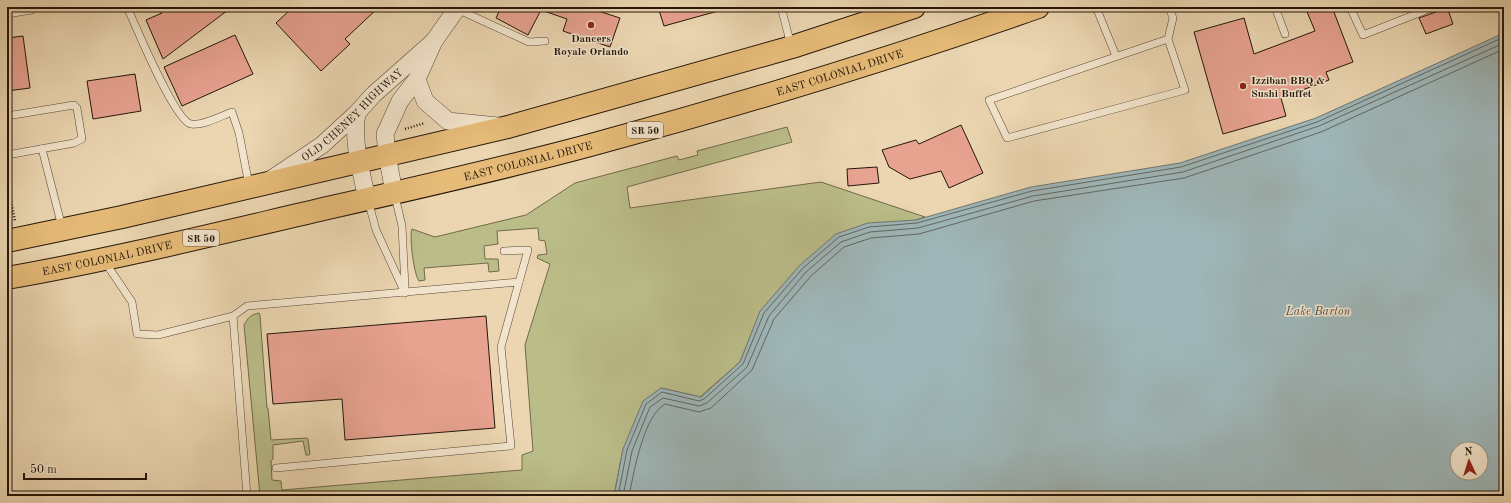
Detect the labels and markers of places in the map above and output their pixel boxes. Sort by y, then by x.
marker: Dancers Royale Orlando [586,20,596,30]
place label: Dancers Royale Orlando [553,34,629,58]
place label: Izziban BBQ & Sushi Buffet [1251,76,1325,100]
marker: Izziban BBQ & Sushi Buffet [1238,81,1248,91]

